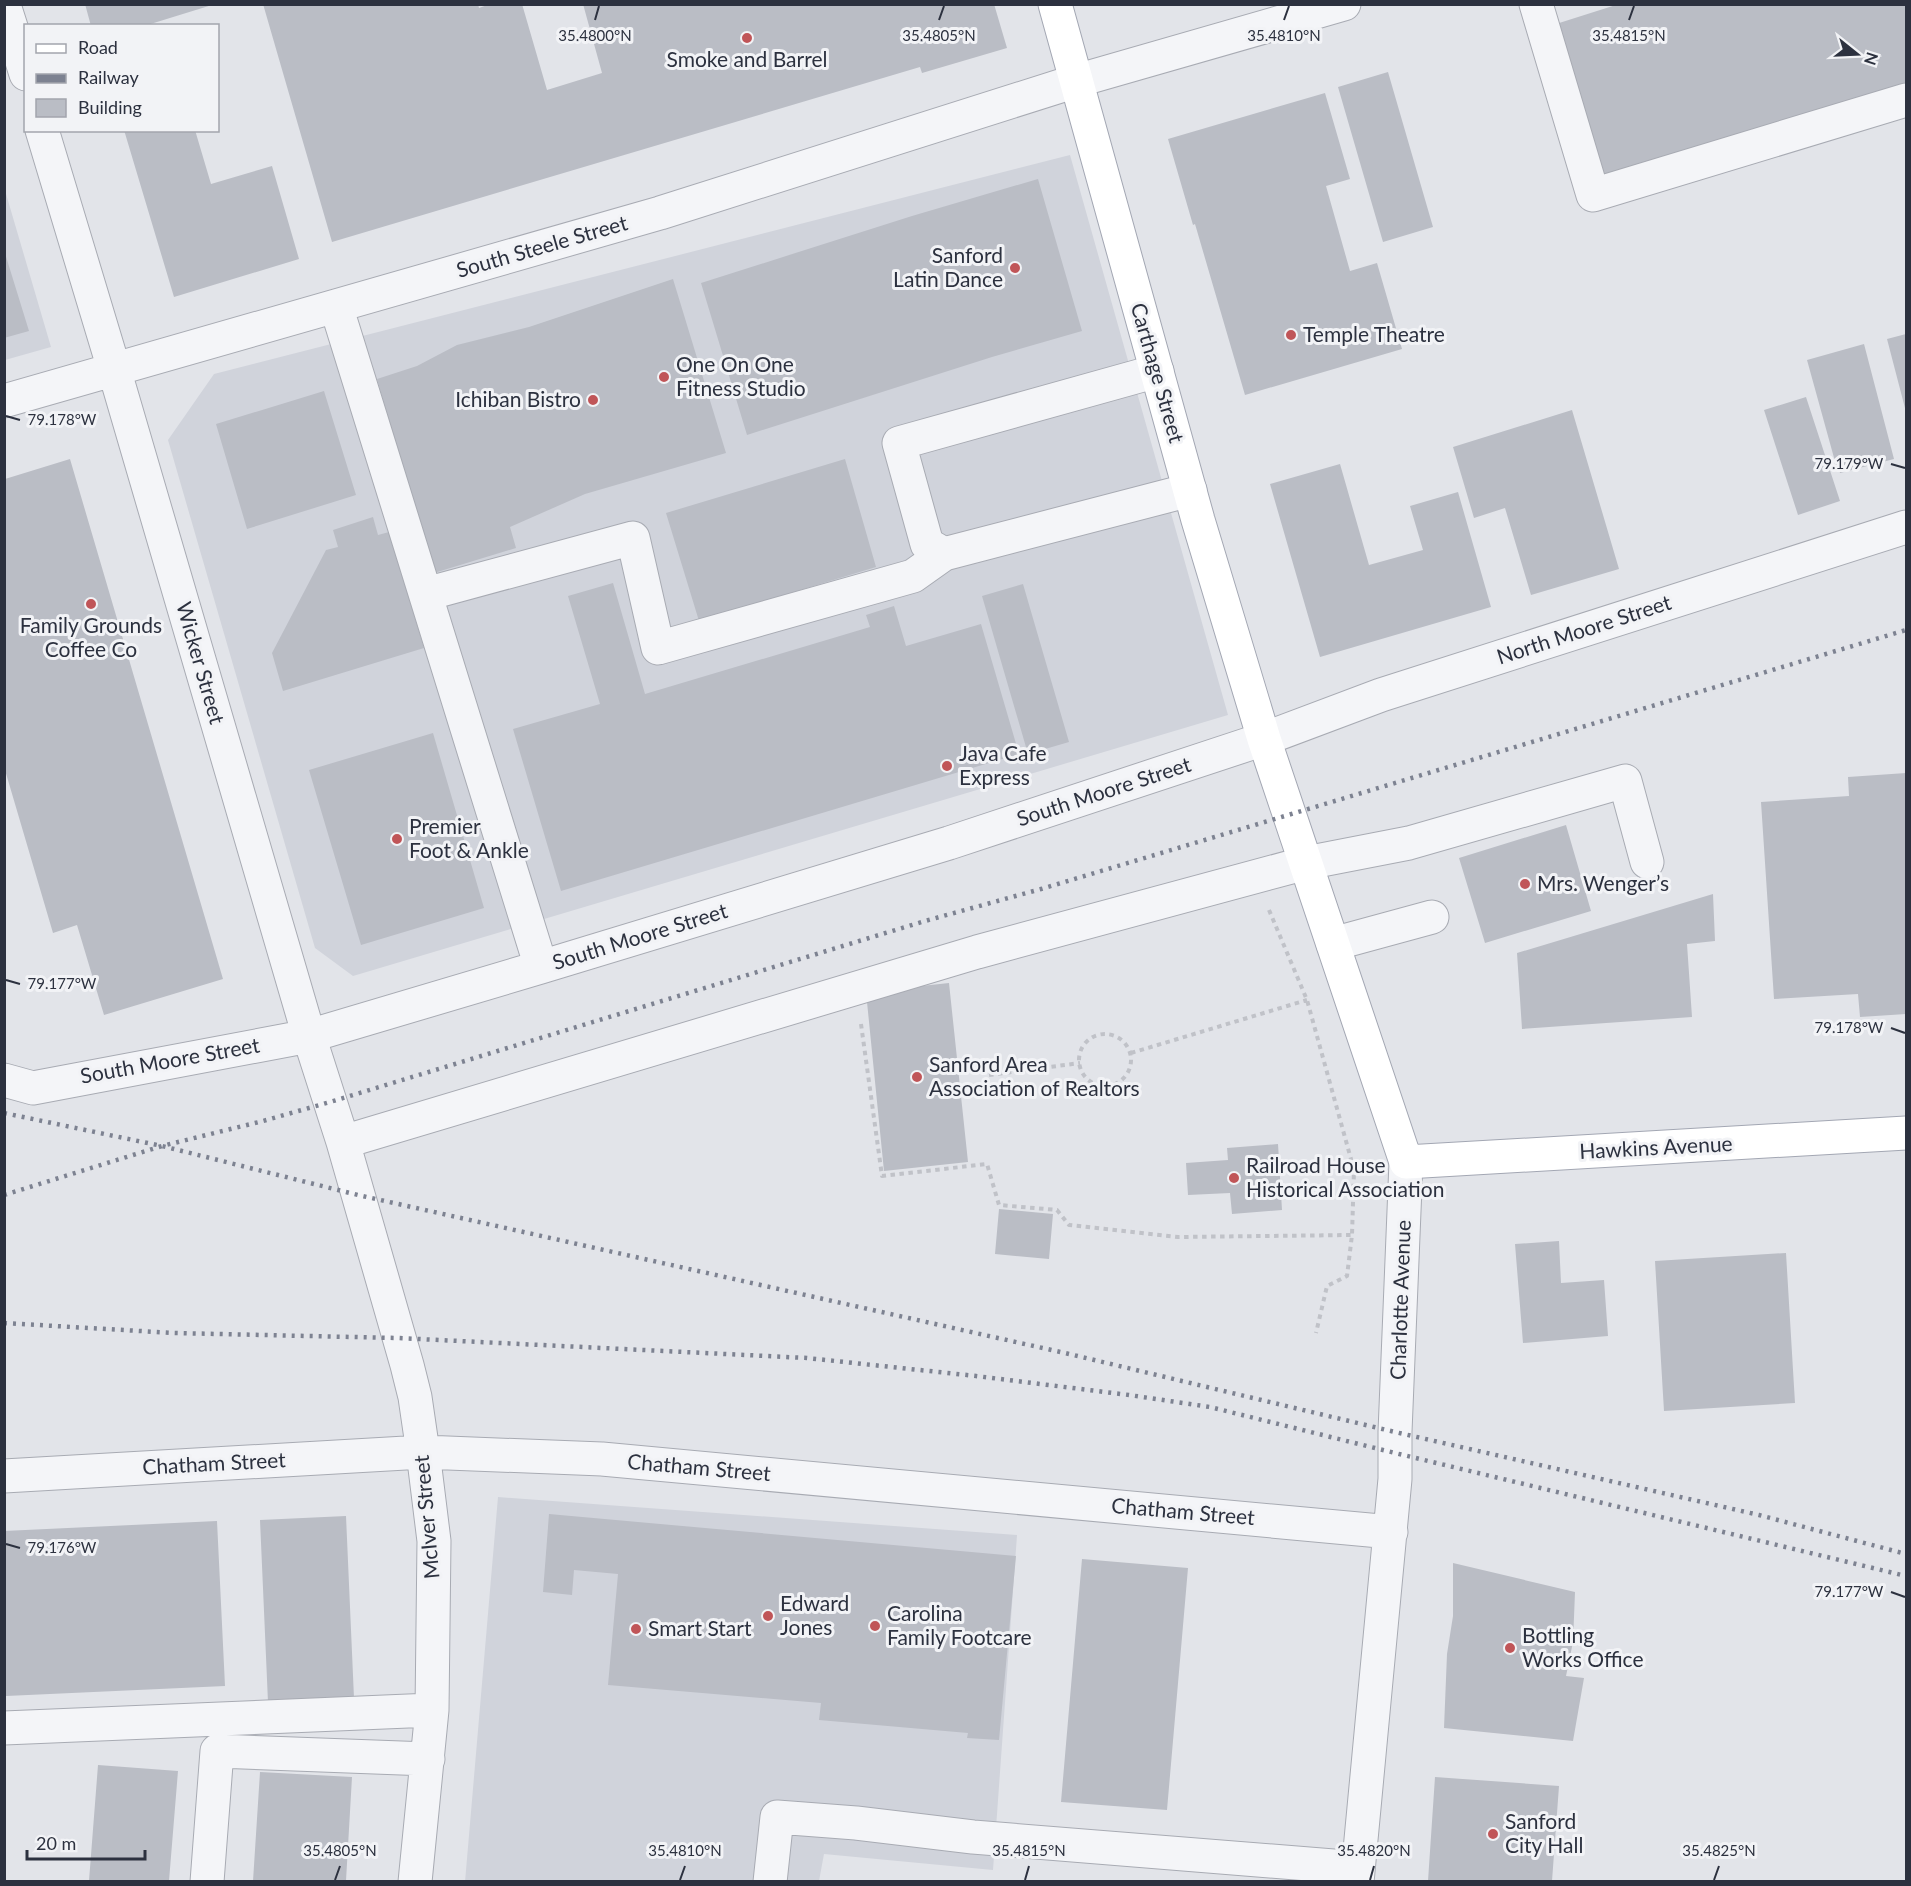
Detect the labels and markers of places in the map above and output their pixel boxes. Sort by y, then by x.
marker: Smoke and Barrel [740,31,754,45]
place label: Smoke and Barrel [667,46,827,71]
place label: Sanford Latin Dance [893,242,1003,291]
marker: Sanford Latin Dance [1008,261,1022,275]
place label: Temple Theatre [1303,321,1445,346]
marker: Temple Theatre [1284,328,1298,342]
place label: One On One Fitness Studio [676,351,806,400]
marker: One On One Fitness Studio [657,370,671,384]
place label: Ichiban Bistro [455,386,581,411]
marker: Ichiban Bistro [586,393,600,407]
marker: Family Grounds Coffee Co [84,597,98,611]
place label: Family Grounds Coffee Co [20,612,162,661]
place label: Java Cafe Express [959,740,1047,789]
marker: Java Cafe Express [940,759,954,773]
place label: Premier Foot & Ankle [409,813,529,862]
marker: Premier Foot & Ankle [390,832,404,846]
place label: Mrs. Wenger’s [1537,870,1669,895]
marker: Mrs. Wenger’s [1518,877,1532,891]
place label: Sanford Area Association of Realtors [929,1051,1140,1100]
marker: Sanford Area Association of Realtors [910,1070,924,1084]
place label: Railroad House Historical Association [1246,1152,1444,1201]
marker: Railroad House Historical Association [1227,1171,1241,1185]
place label: Edward Jones [780,1590,849,1639]
place label: Carolina Family Footcare [887,1600,1032,1649]
marker: Edward Jones [761,1609,775,1623]
place label: Smart Start [648,1615,752,1640]
marker: Carolina Family Footcare [868,1619,882,1633]
marker: Smart Start [629,1622,643,1636]
place label: Bottling Works Office [1522,1622,1644,1671]
marker: Bottling Works Office [1503,1641,1517,1655]
place label: Sanford City Hall [1505,1808,1583,1857]
marker: Sanford City Hall [1486,1827,1500,1841]

